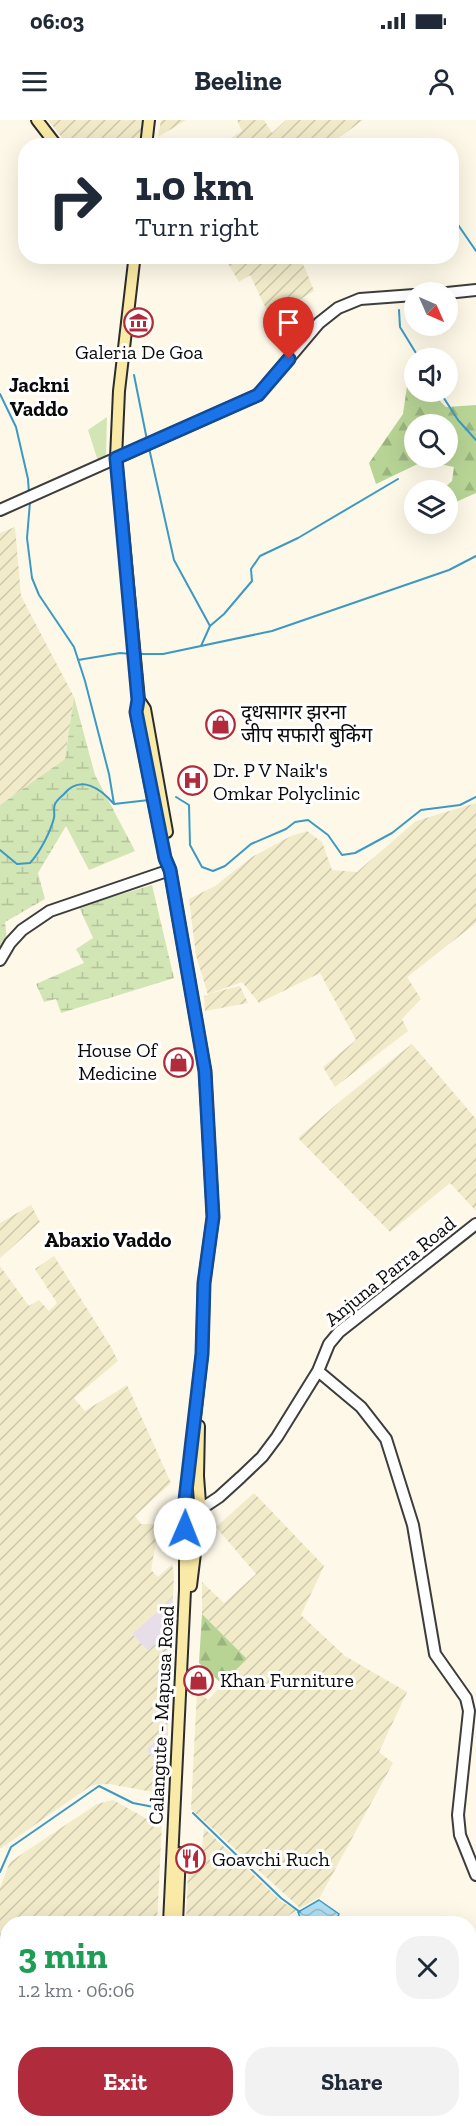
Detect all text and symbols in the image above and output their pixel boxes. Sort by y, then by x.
text: 06:03 [30,8,84,35]
icon: menu [18,65,51,98]
text: Beeline [194,65,282,97]
icon: person [425,65,458,98]
text: 1.0 km [135,160,254,211]
icon: right [36,162,114,240]
text: Turn right [135,211,259,243]
north arrow [404,282,458,336]
map controls [404,282,458,534]
pin [263,297,314,359]
museum icon: Galeria De Goa [123,306,155,338]
icon: arrive [272,306,305,339]
place label: Galeria De Goa [75,340,203,364]
button: sound [404,348,458,402]
district label: Jackni Vaddo [9,372,69,421]
button: search [404,414,458,468]
button: layers [404,480,458,534]
place label: दूधसागर झरना जीप सफारी बुकिंग [241,700,373,748]
shop icon: दूधसागर झरना जीप सफारी बुकिंग [204,708,236,740]
place label: Dr. P V Naik's Omkar Polyclinic [213,758,360,805]
hospital icon: Dr. P V Naik's Omkar Polyclinic [176,765,208,797]
place label: House Of Medicine [77,1038,159,1085]
shop icon: House Of Medicine [162,1046,194,1078]
street label: Anjuna Parra Road [320,1211,460,1331]
district label: Abaxio Vaddo [45,1227,171,1252]
position arrow [153,1497,217,1561]
street label: Calangute - Mapusa Road [143,1605,179,1825]
shop icon: Khan Furniture [183,1664,215,1696]
place label: Khan Furniture [220,1668,354,1692]
restaurant icon: Goavchi Ruch [175,1843,207,1875]
place label: Goavchi Ruch [212,1847,331,1871]
text: 3 min [18,1934,108,1977]
button: close [396,1936,459,1999]
text: 1.2 km · 06:06 [18,1978,135,2002]
button: Exit [18,2047,233,2116]
button: Share [245,2047,459,2116]

